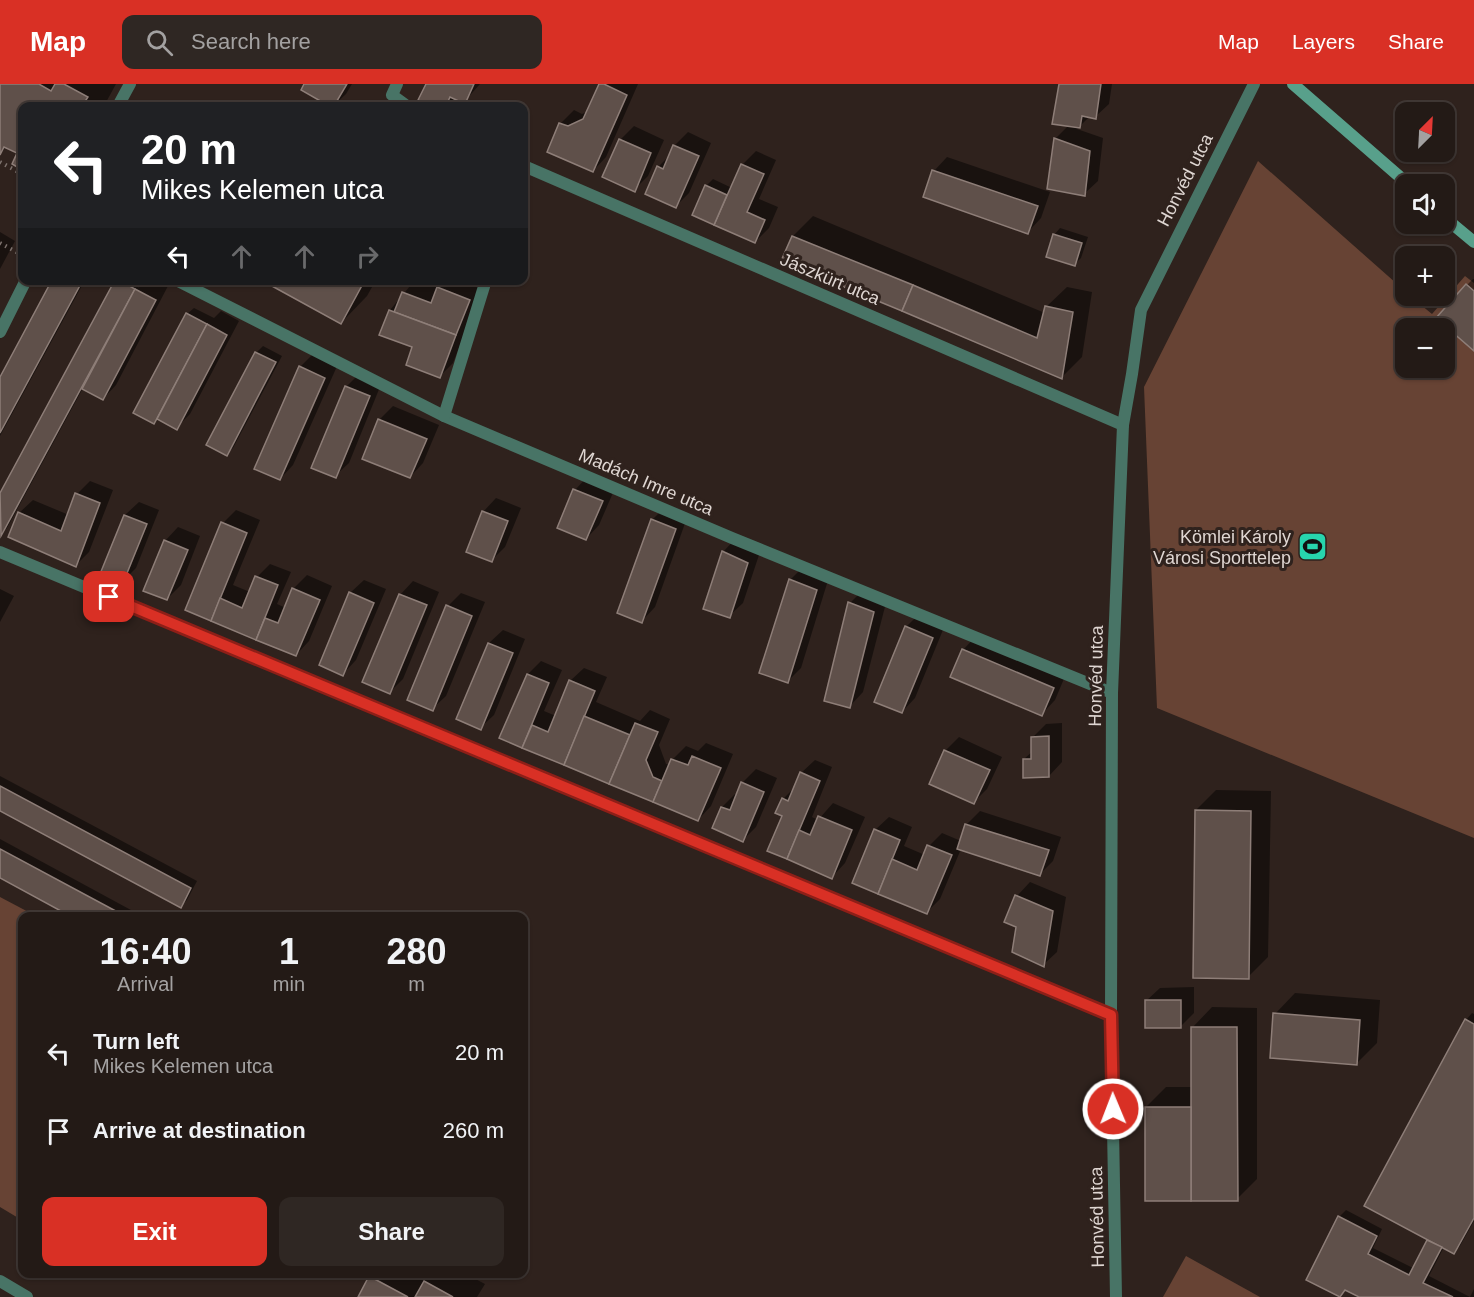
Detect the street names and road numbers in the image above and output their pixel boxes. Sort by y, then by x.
street label: Honvéd utca [1153,130,1217,230]
street label: Jászkürt utca [777,249,884,309]
street label: Madách Imre utca [576,445,717,520]
street label: Honvéd utca [1085,624,1107,727]
street label: Honvéd utca [1086,1165,1108,1268]

